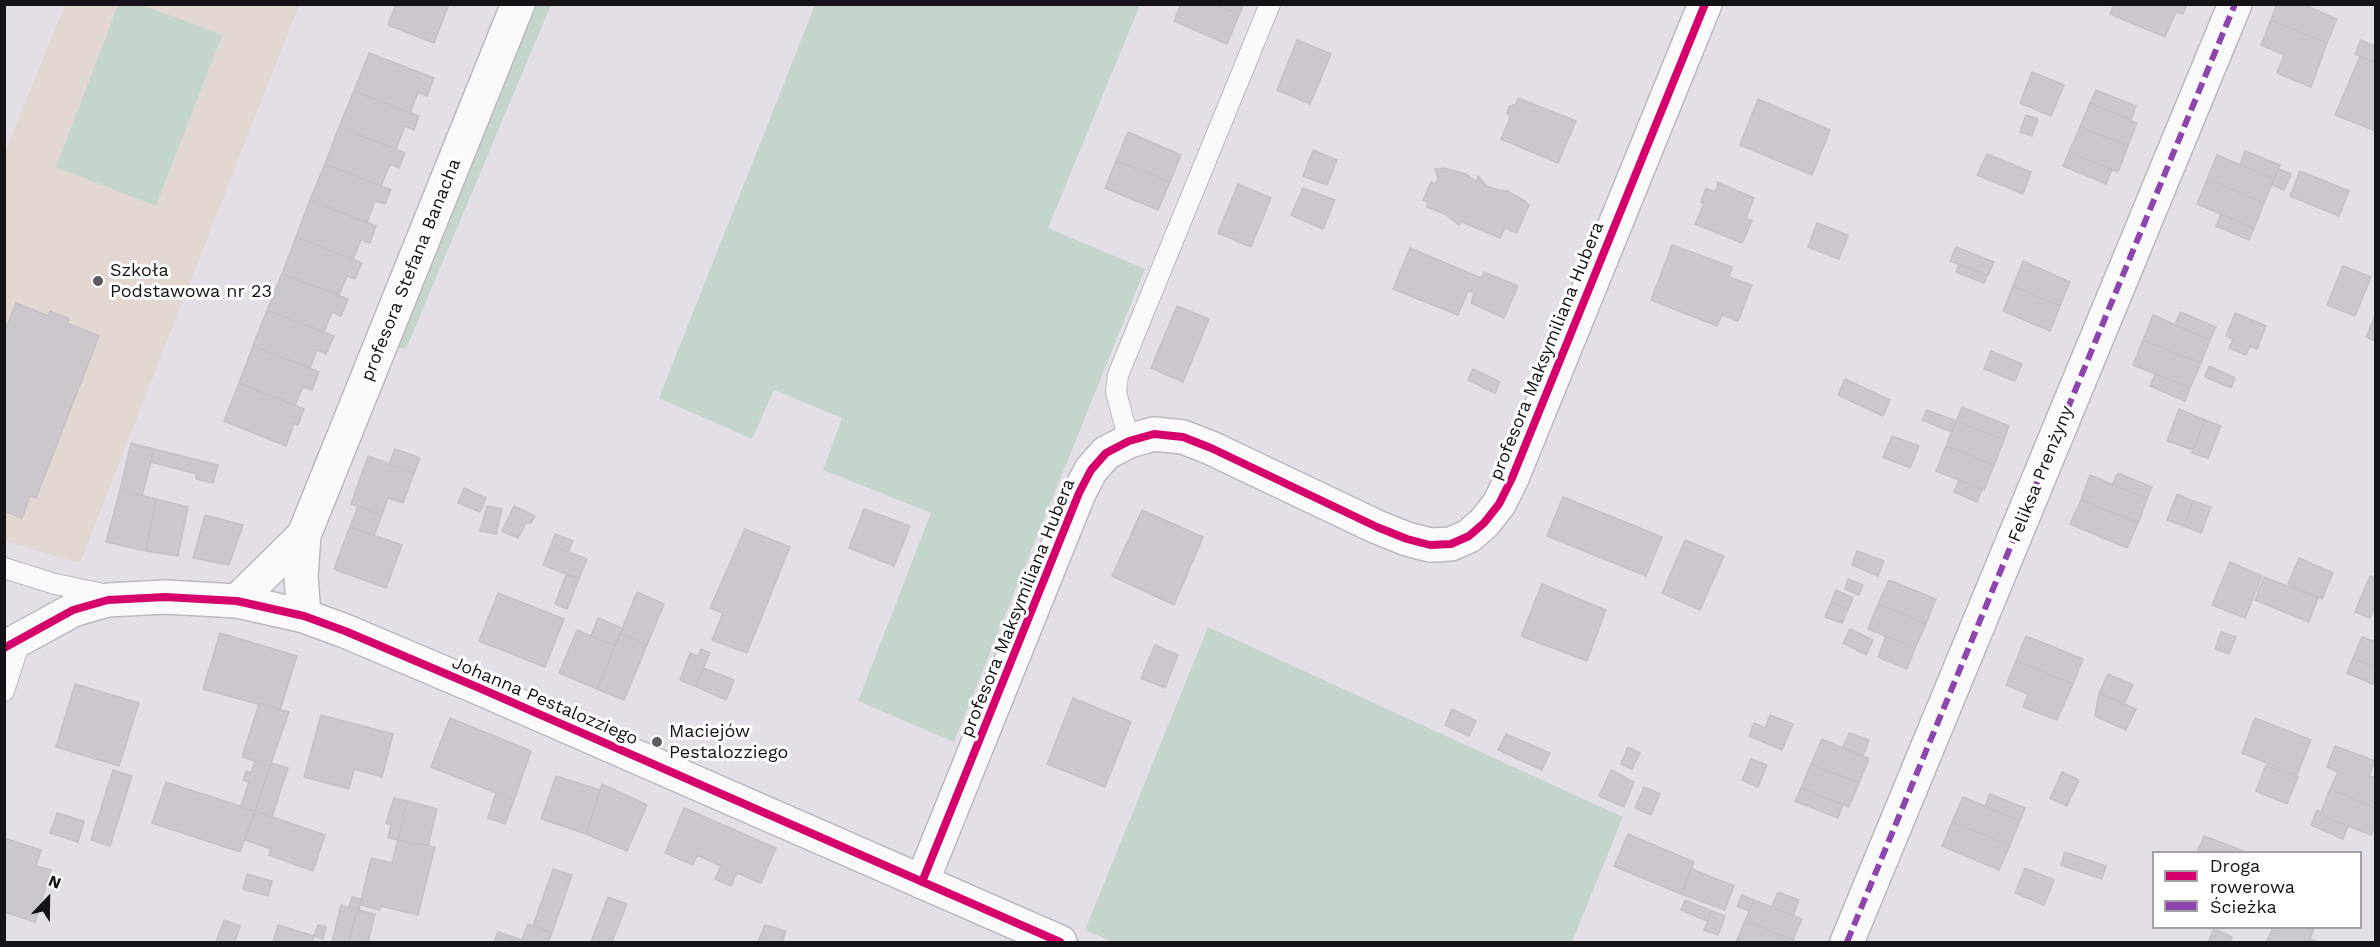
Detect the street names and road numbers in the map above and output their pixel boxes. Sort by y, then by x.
street label: profesora Stefana Banacha [356,156,466,384]
street label: profesora Maksymiliana Hubera [1485,219,1609,483]
street label: Feliksa Prenżyny [2004,403,2078,545]
street label: profesora Maksymiliana Hubera [956,476,1080,740]
street label: Johanna Pestalozziego [449,652,641,750]

